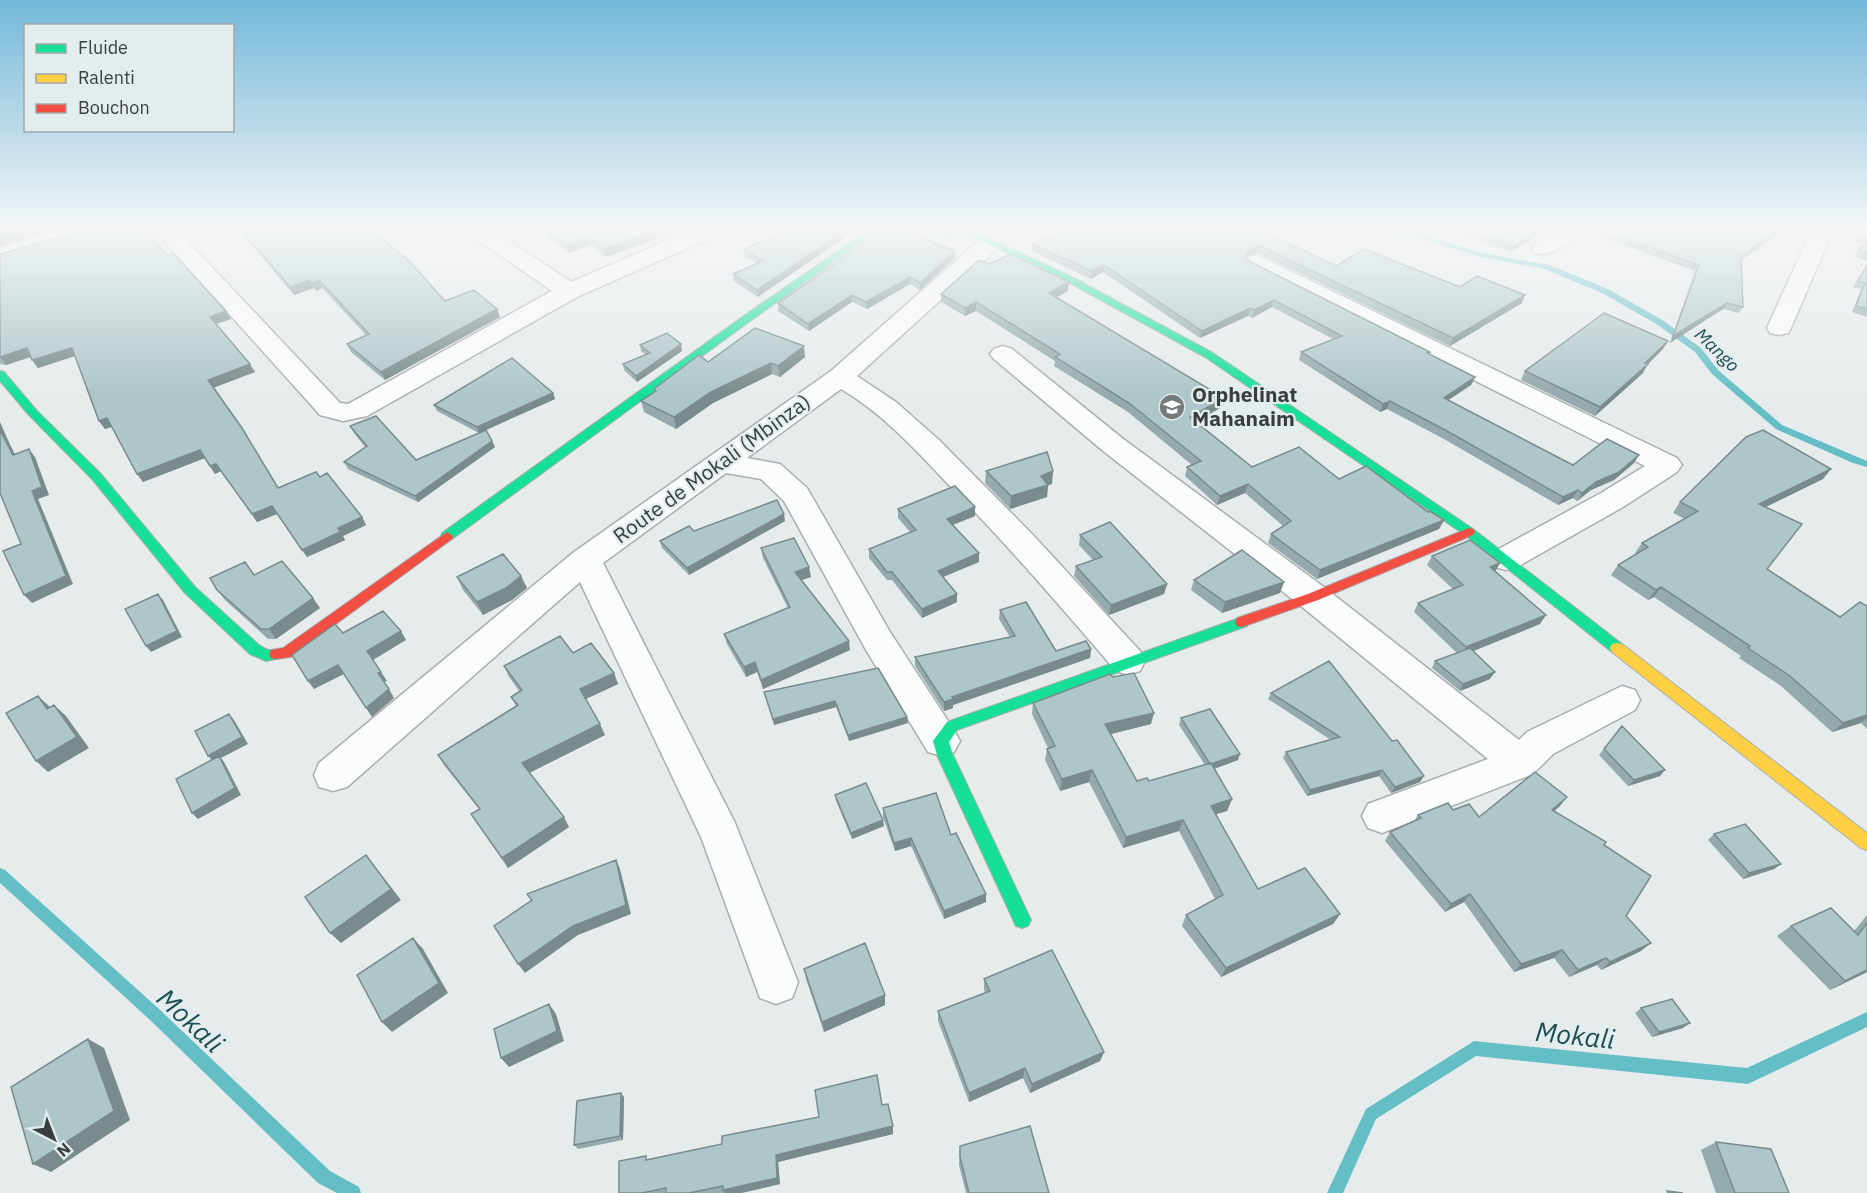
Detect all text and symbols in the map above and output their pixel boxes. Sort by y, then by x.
legend [24,24,234,132]
text: Fluide [78,36,128,59]
text: Ralenti [78,66,135,89]
text: Bouchon [78,96,150,119]
water label: Mango [1690,323,1745,377]
place label: Orphelinat Mahanaim [1192,380,1297,432]
street label: Route de Mokali (Mbinza) [607,387,816,549]
school or university icon: Orphelinat Mahanaim [1157,392,1187,422]
water label: Mokali [150,980,233,1060]
water label: Mokali [1534,1013,1617,1056]
north arrow [24,1109,84,1169]
text: N [53,1139,75,1161]

